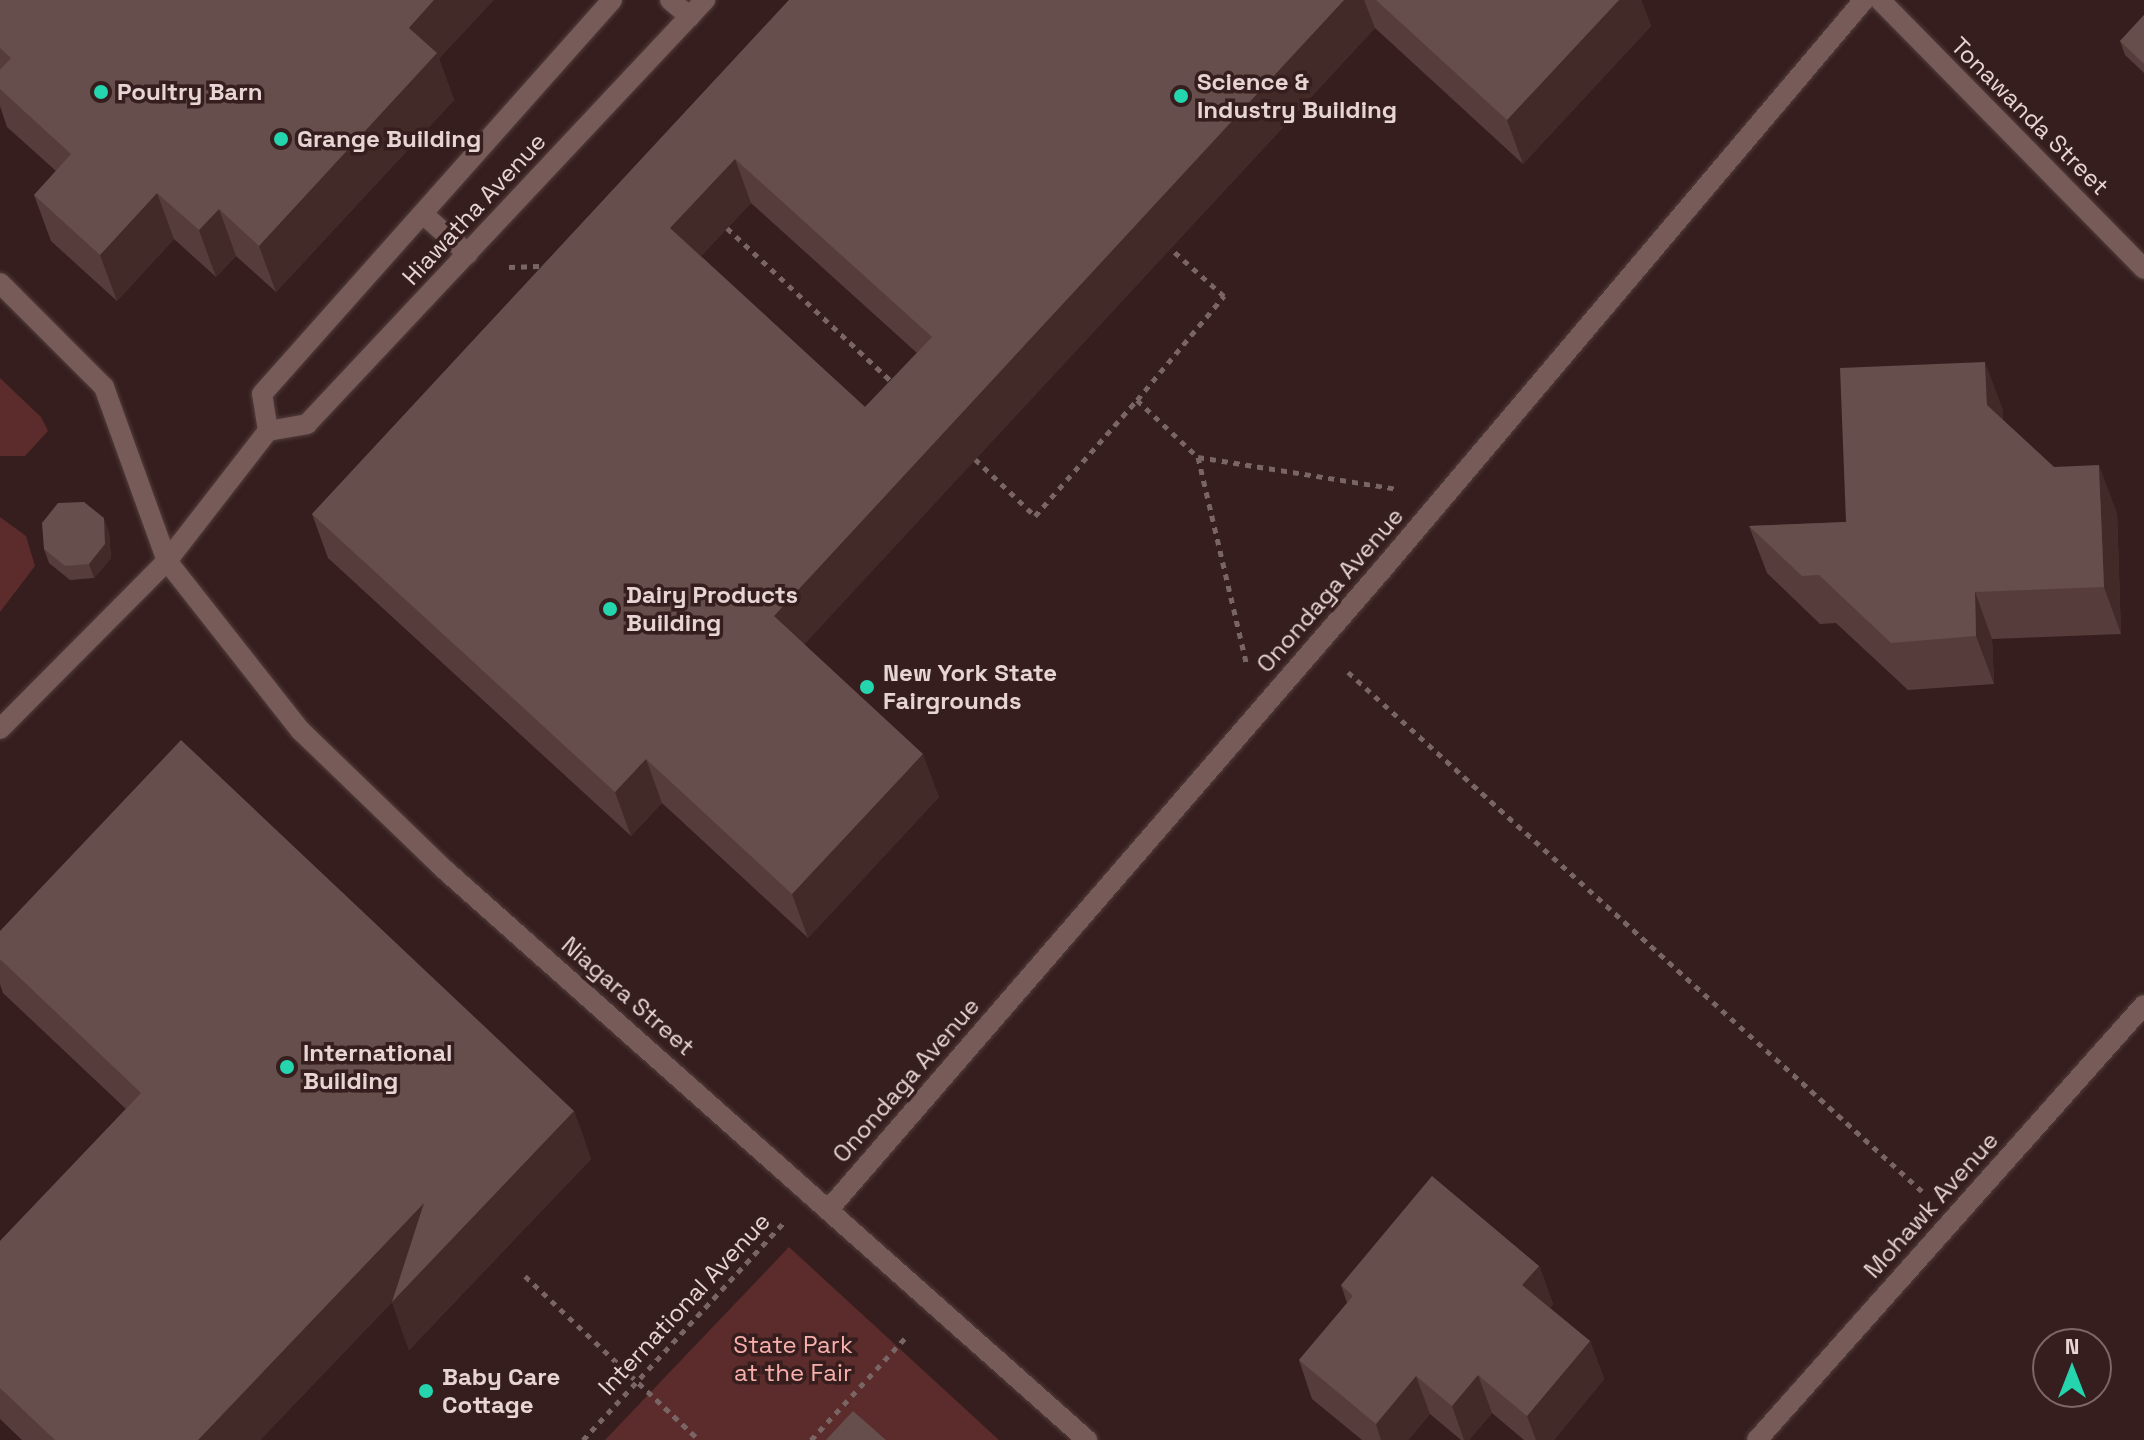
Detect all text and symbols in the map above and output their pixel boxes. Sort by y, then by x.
street label: Tonawanda Street [1945,31,2115,201]
place label: Science & Industry Building [1197,68,1397,124]
place label: Poultry Barn [117,78,262,106]
marker: Poultry Barn [92,83,110,101]
marker: Science & Industry Building [1172,87,1190,105]
place label: Grange Building [297,125,481,153]
street label: Hiawatha Avenue [396,127,552,291]
marker: Grange Building [272,130,290,148]
street label: Onondaga Avenue [1250,502,1410,678]
place label: Dairy Products Building [626,581,798,637]
marker: Dairy Products Building [601,600,619,618]
place label: New York State Fairgrounds [883,659,1057,715]
marker: New York State Fairgrounds [858,678,876,696]
street label: Niagara Street [556,931,700,1061]
street label: Onondaga Avenue [826,992,986,1168]
place label: International Building [303,1039,452,1095]
marker: International Building [278,1058,296,1076]
street label: Mohawk Avenue [1858,1126,2004,1284]
street label: International Avenue [592,1207,776,1401]
north arrow [2032,1328,2112,1408]
park label: State Park at the Fair [733,1331,853,1387]
text: N [2065,1332,2079,1360]
place label: Baby Care Cottage [442,1363,560,1419]
marker: Baby Care Cottage [417,1382,435,1400]

